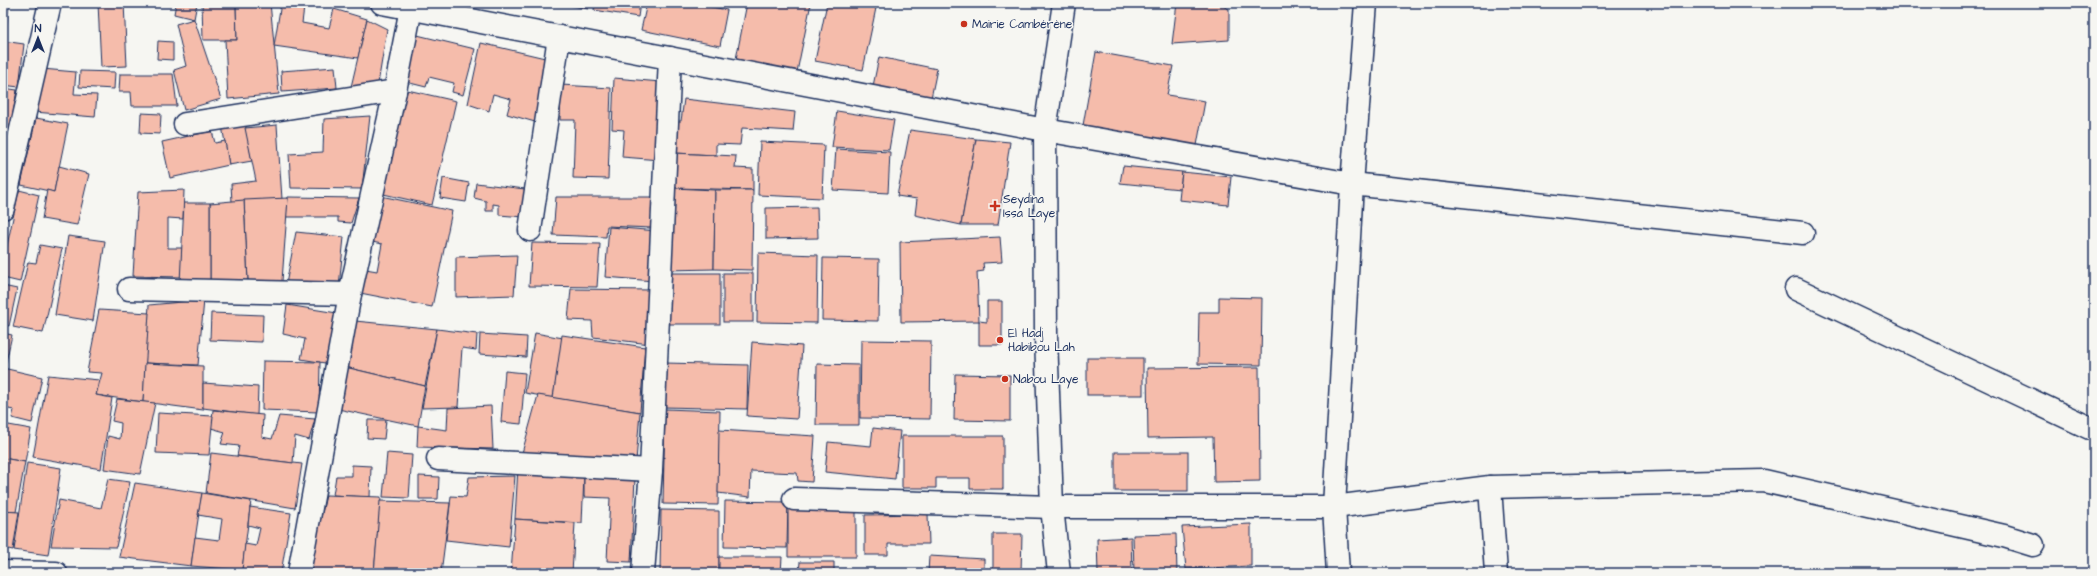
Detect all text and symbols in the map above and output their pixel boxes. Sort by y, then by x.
place label: Mairie Cambérène [972,16,1073,33]
north arrow [18,18,58,58]
marker: Mairie Cambérène [959,19,969,29]
text: N [35,21,42,36]
place label: Seydina Issa Laye [1003,191,1056,223]
marker: Seydina Issa Laye [990,201,1000,211]
place label: El Hadj Habibou Lah [1008,325,1075,356]
marker: El Hadj Habibou Lah [995,335,1005,345]
place label: Nabou Laye [1013,371,1079,389]
marker: Nabou Laye [1000,374,1010,384]

